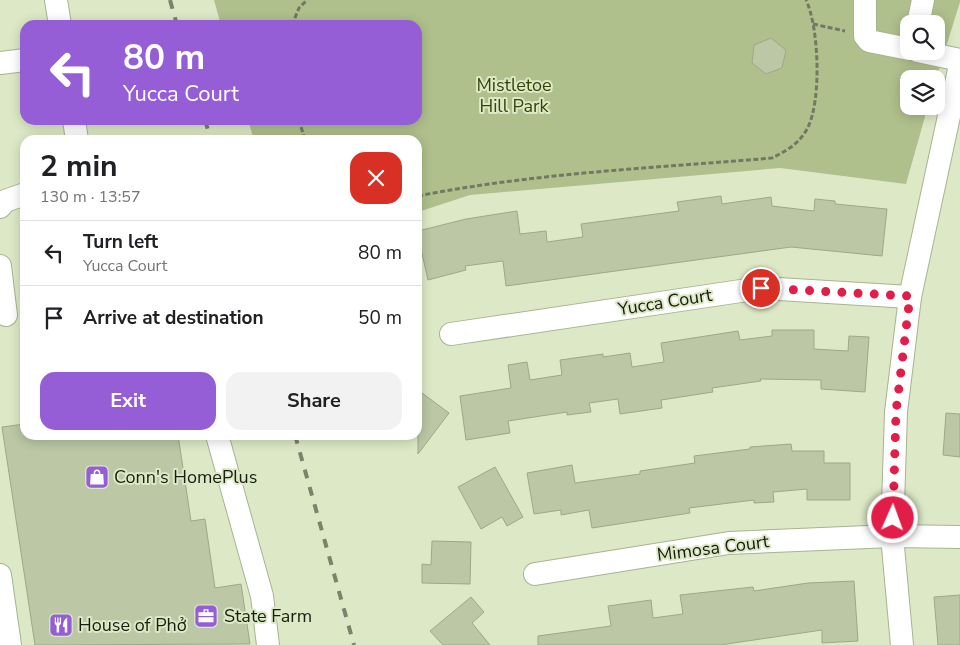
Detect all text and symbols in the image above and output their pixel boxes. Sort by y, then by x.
map controls [900,15,945,115]
button: search [900,15,945,60]
text: 80 m [123,34,205,81]
icon: left [40,40,105,105]
button: layers [900,70,945,115]
park label: Mistletoe Hill Park [476,73,552,118]
text: Yucca Court [123,79,239,109]
text: 2 min [40,146,118,187]
button: close [350,152,402,204]
text: 130 m · 13:57 [40,186,141,208]
text: Turn left [83,229,158,255]
icon: left [40,239,68,267]
text: 80 m [358,240,402,266]
text: Yucca Court [83,255,167,277]
pin [740,267,782,309]
icon: arrive [747,274,775,302]
street label: Yucca Court [615,283,714,321]
icon: arrive [40,304,68,332]
text: Arrive at destination [83,305,264,331]
text: 50 m [358,305,402,331]
button: Exit [40,372,216,430]
button: Share [226,372,402,430]
shop icon: Conn's HomePlus [84,464,110,490]
place label: Conn's HomePlus [114,465,257,489]
position arrow [866,491,918,543]
street label: Mimosa Court [656,529,771,567]
office icon: State Farm [193,603,219,629]
place label: State Farm [224,604,312,628]
restaurant icon: House of Phở [48,612,74,638]
place label: House of Phở [78,613,187,637]

